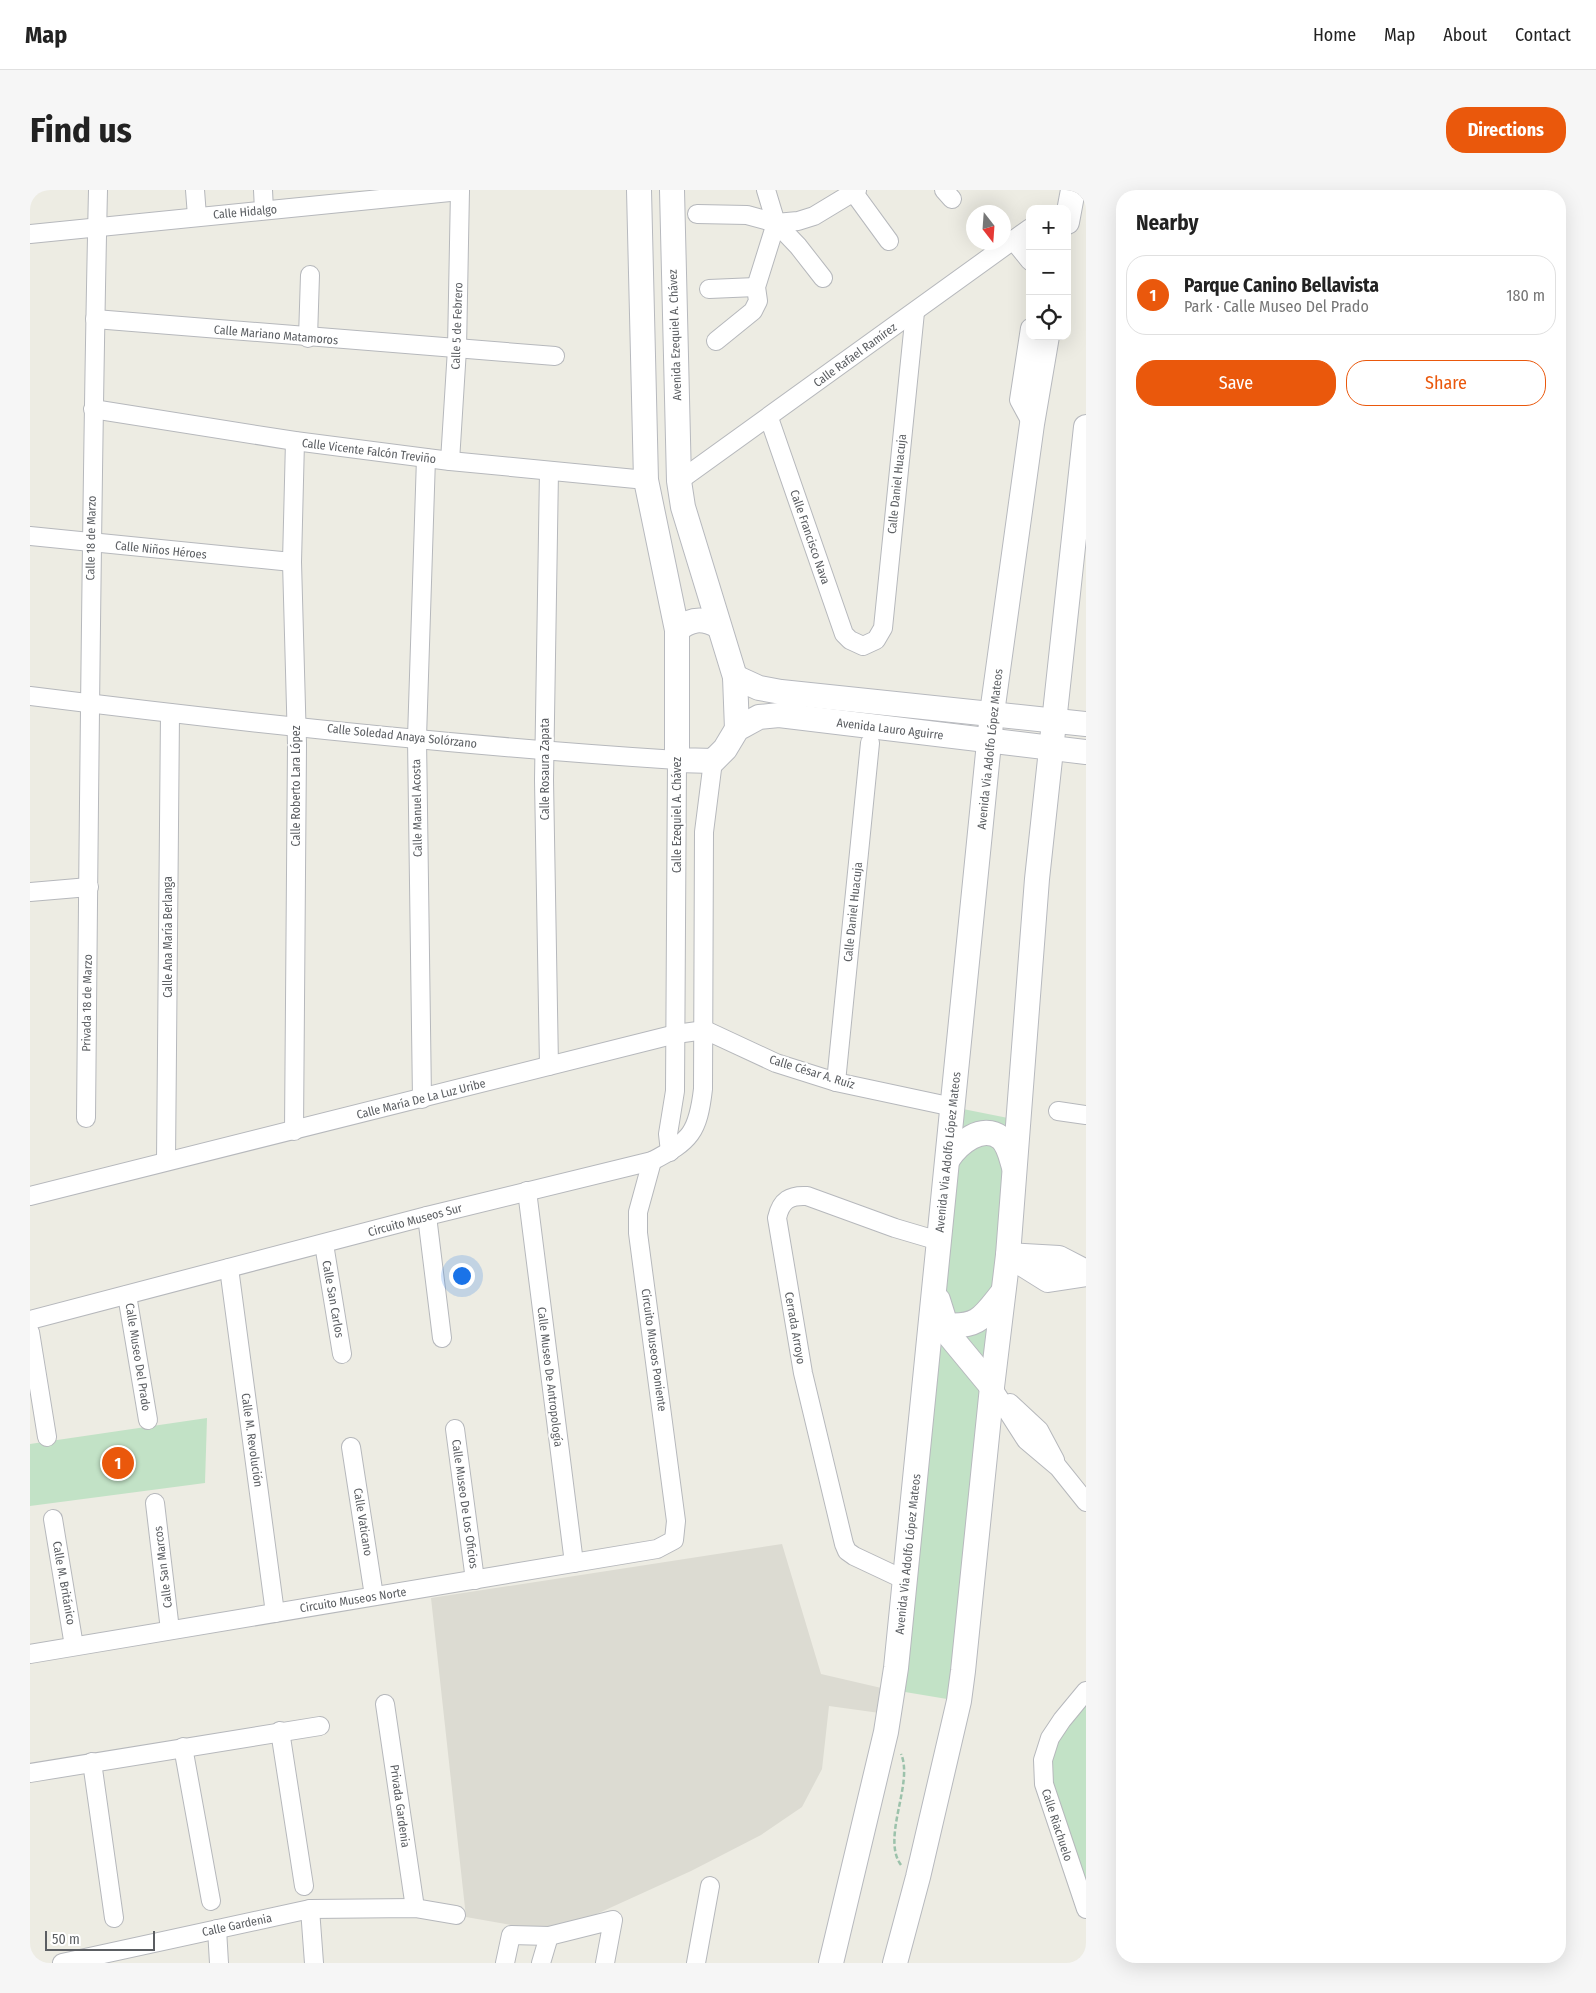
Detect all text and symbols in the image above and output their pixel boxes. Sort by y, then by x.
text: Map [25,21,67,49]
text: Home [1313,24,1356,46]
text: Map [1384,24,1415,46]
text: About [1443,24,1487,46]
text: Contact [1515,24,1571,46]
button: Directions [1446,107,1566,153]
text: Find us [30,109,132,151]
street label: Calle Hidalgo [212,202,278,222]
north arrow [966,205,1011,250]
map controls [1026,205,1071,340]
button: + [1026,205,1071,250]
text: Nearby [1136,210,1198,236]
button: − [1026,250,1071,295]
street label: Avenida Ezequiel A. Chávez [666,269,684,401]
text: Parque Canino Bellavista [1184,274,1379,297]
street label: Calle 5 de Febrero [448,282,466,370]
text: 1 [1150,286,1156,305]
text: 180 m [1506,286,1545,305]
button: locate [1026,295,1071,340]
text: Park · Calle Museo Del Prado [1184,297,1369,316]
street label: Calle Rafael Ramírez [811,320,899,390]
street label: Calle Mariano Matamoros [213,323,339,347]
button: Save [1136,360,1336,406]
button: Share [1346,360,1546,406]
street label: Calle Daniel Huacuja [885,433,909,535]
street label: Calle Vicente Falcón Treviño [301,436,437,466]
street label: Calle Francisco Nava [787,488,833,586]
street label: Calle 18 de Marzo [83,495,99,581]
street label: Calle Niños Héroes [114,538,208,562]
street label: Avenida Via Adolfo López Mateos [975,668,1005,830]
street label: Avenida Lauro Aguirre [836,716,944,743]
street label: Calle Rosaura Zapata [538,718,552,820]
street label: Calle Soledad Anaya Solórzano [326,721,478,751]
street label: Calle Roberto Lara López [289,725,303,846]
street label: Calle Ezequiel A. Chávez [670,757,684,873]
street label: Calle Manuel Acosta [409,759,425,857]
street label: Calle Daniel Huacuja [841,861,865,963]
street label: Calle Ana María Berlanga [161,876,175,998]
street label: Privada 18 de Marzo [79,954,95,1052]
street label: Calle César A. Ruíz [768,1052,857,1092]
street label: Avenida Via Adolfo López Mateos [933,1071,963,1233]
street label: Calle María De La Luz Uribe [355,1076,487,1122]
street label: Circuito Museos Sur [366,1201,464,1239]
street label: Calle San Carlos [319,1259,347,1339]
your location [449,1263,475,1289]
street label: Circuito Museos Poniente [638,1288,670,1412]
street label: Cerrada Arroyo [782,1291,808,1365]
street label: Calle Museo Del Prado [123,1302,153,1412]
street label: Calle Museo De Antropología [534,1306,566,1448]
street label: Calle M. Revolución [238,1392,266,1488]
street label: Calle Museo De Los Oficios [449,1439,481,1569]
pin: 1 [102,1444,134,1482]
street label: Avenida Via Adolfo López Mateos [893,1473,923,1635]
street label: Calle Vaticano [351,1487,375,1557]
street label: Calle San Marcos [151,1525,175,1609]
street label: Calle M. Británico [50,1540,78,1626]
street label: Circuito Museos Norte [299,1585,407,1615]
street label: Privada Gardenia [387,1764,413,1848]
street label: Calle Riachuelo [1039,1787,1075,1863]
street label: Calle Gardenia [201,1911,273,1939]
scale bar [45,1928,155,1951]
text: 50 m [52,1931,80,1948]

